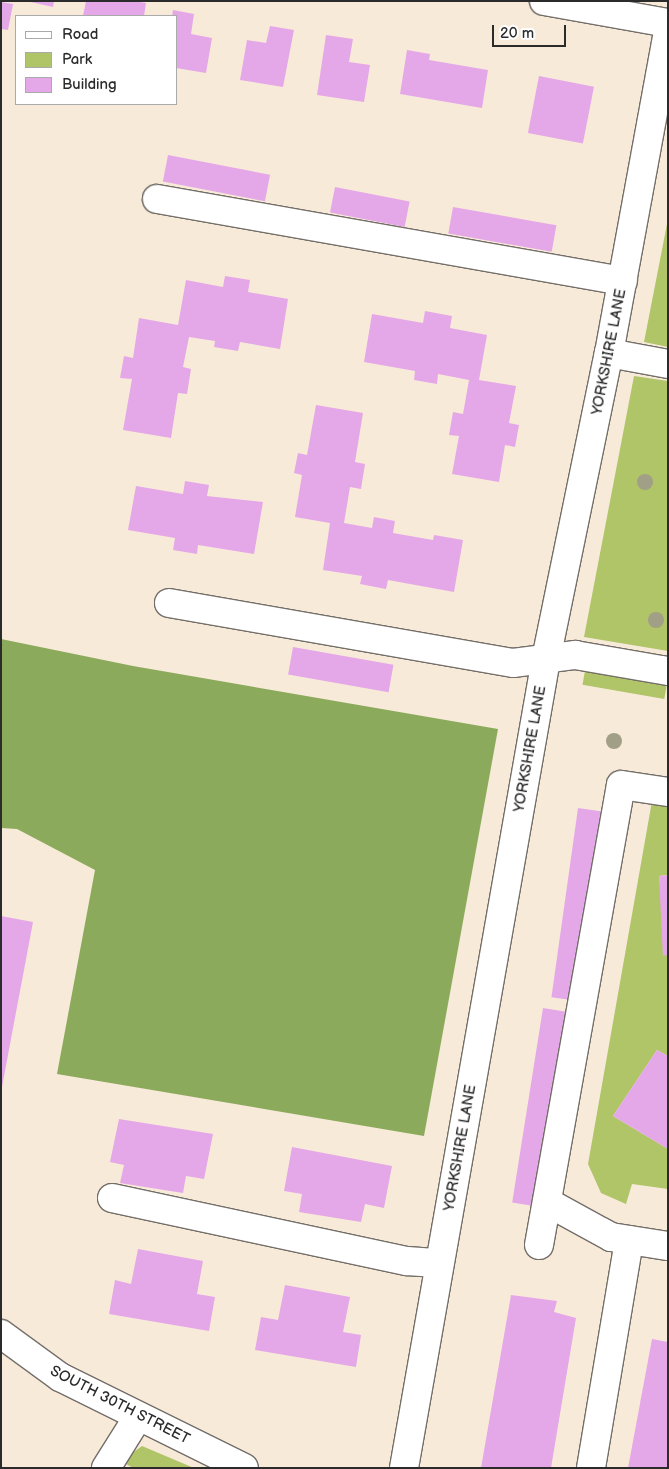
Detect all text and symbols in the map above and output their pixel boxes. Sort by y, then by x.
legend [15,15,178,105]
scale bar [494,15,568,47]
text: 20 m [500,24,534,43]
text: Road [62,25,98,44]
text: Park [62,50,92,69]
text: Building [62,75,117,94]
street label: YORKSHIRE LANE [588,287,630,417]
street label: YORKSHIRE LANE [510,684,550,814]
street label: YORKSHIRE LANE [440,1083,480,1213]
street label: SOUTH 30TH STREET [47,1362,193,1448]

